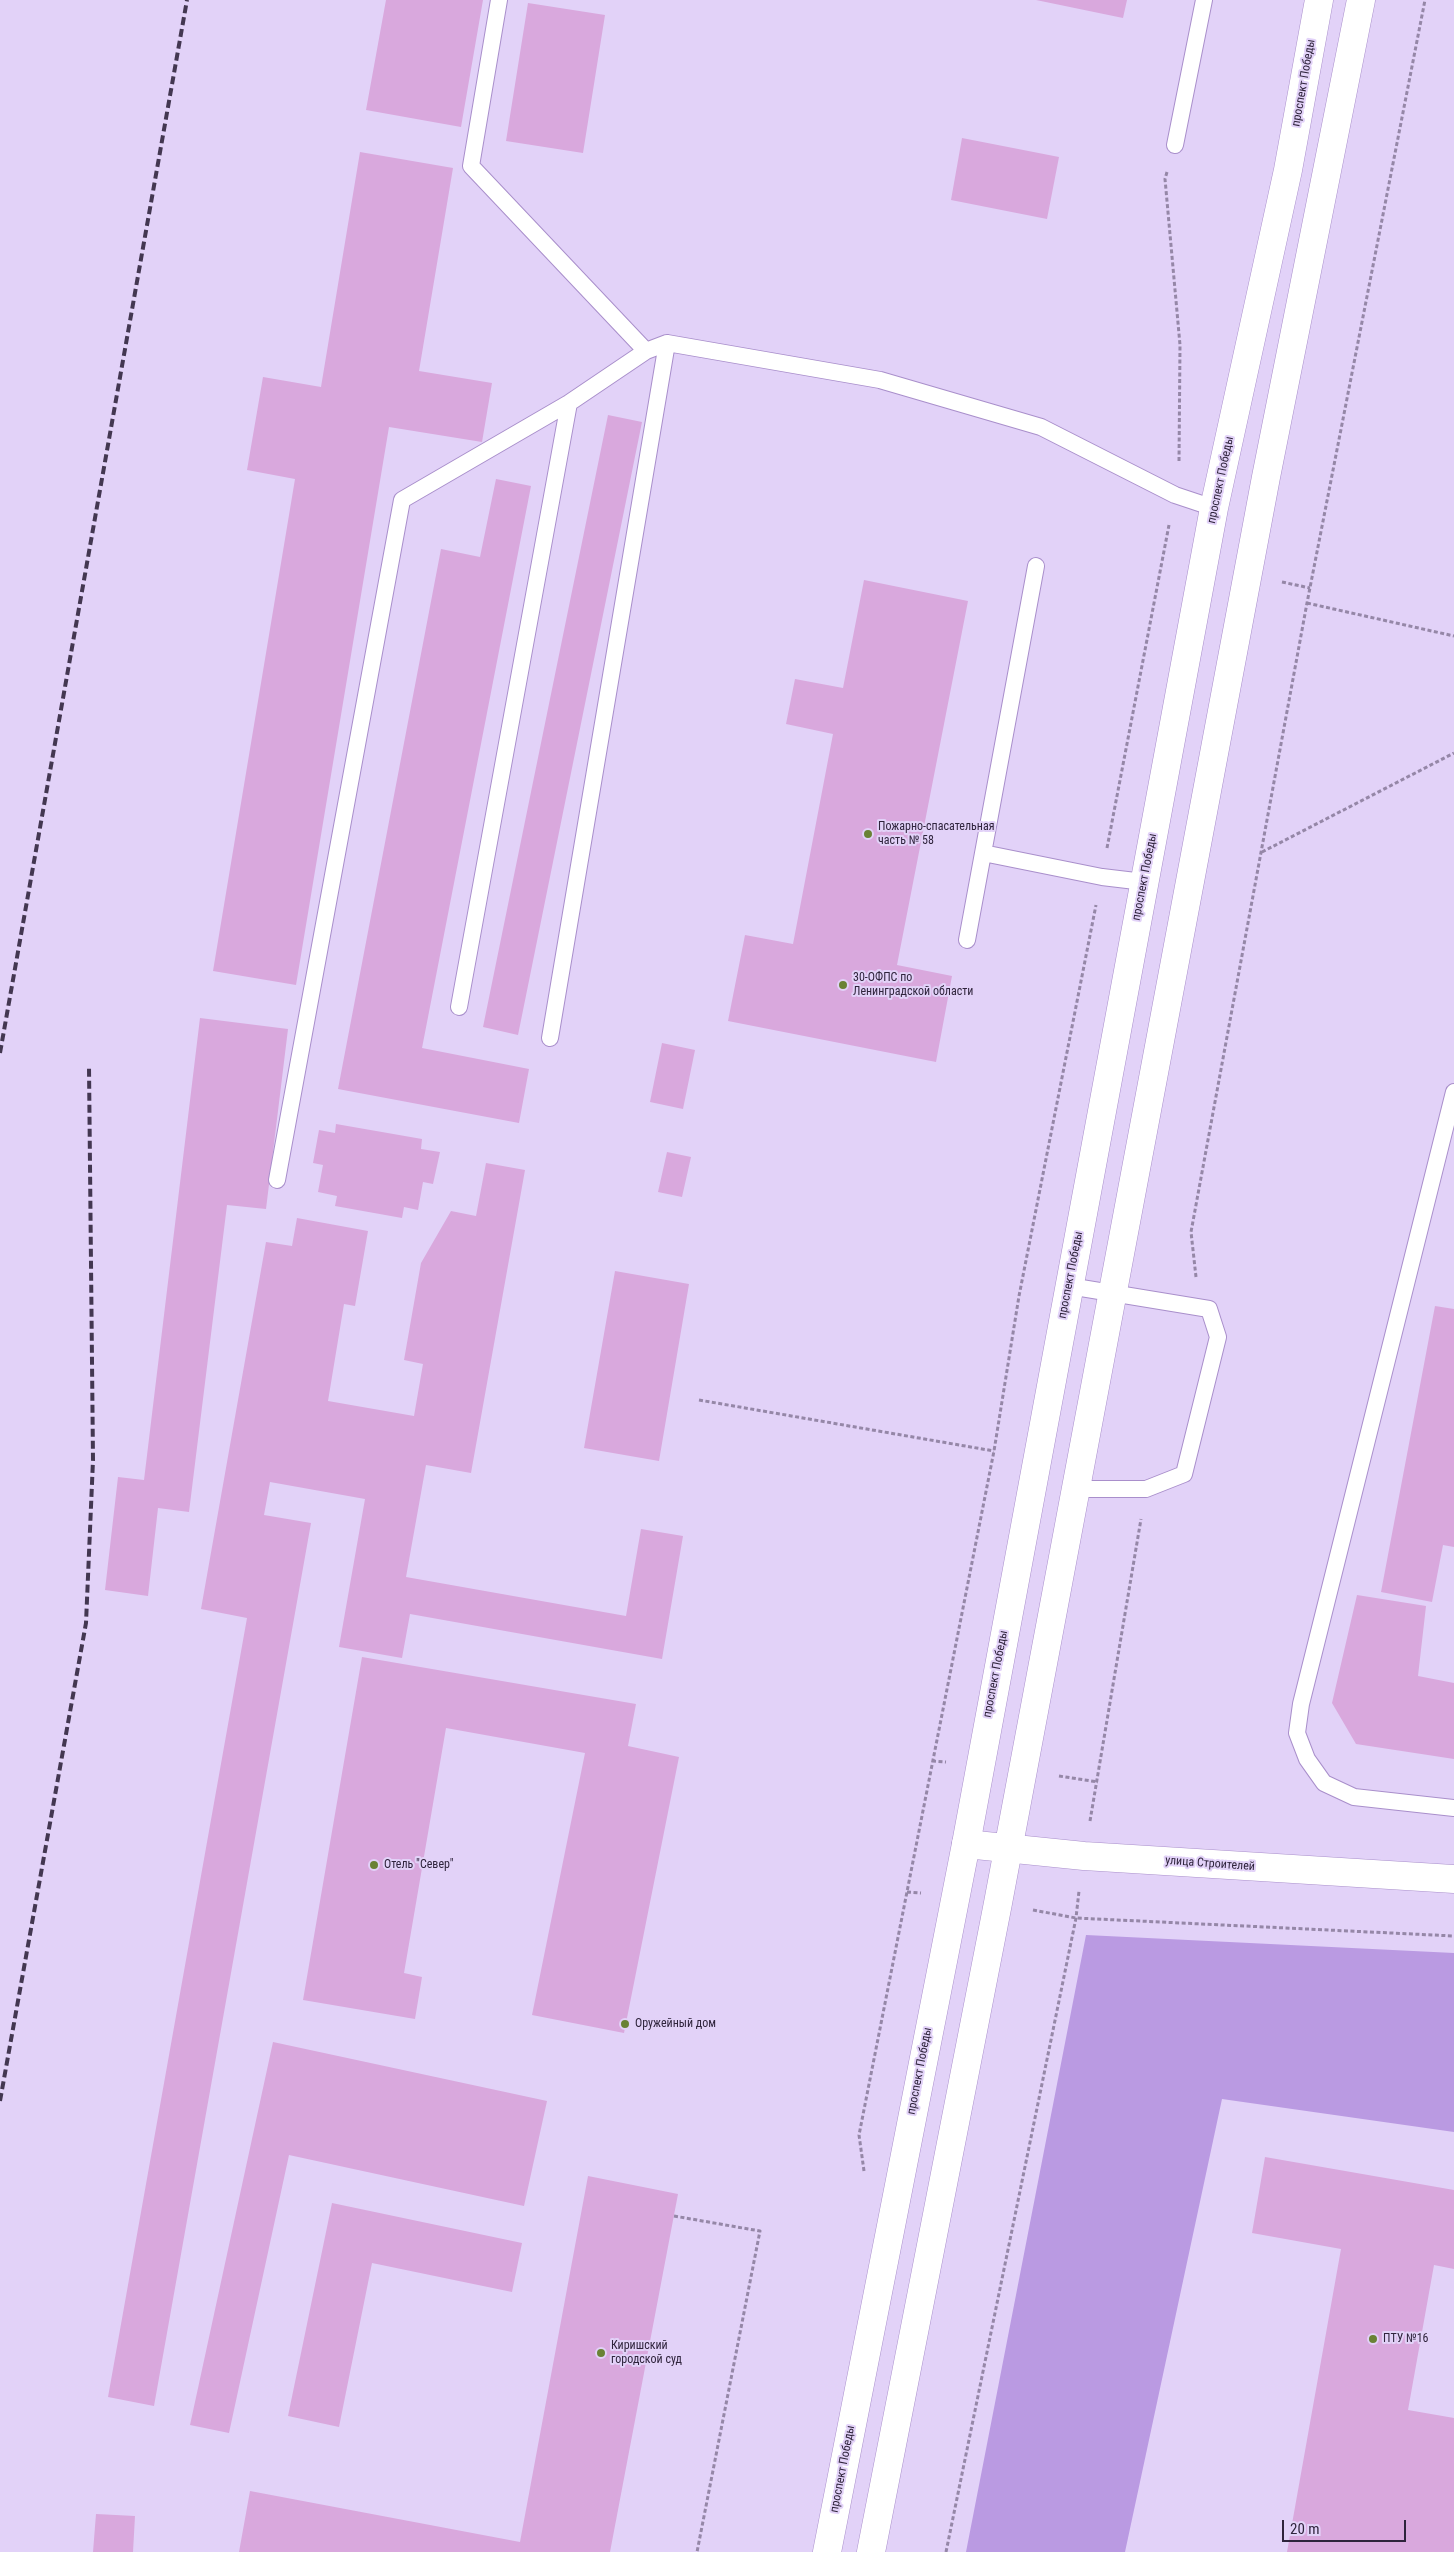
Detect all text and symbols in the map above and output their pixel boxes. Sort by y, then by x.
street label: проспект Победы [1289,38,1319,128]
street label: проспект Победы [1205,435,1237,525]
place label: Пожарно-спасательная часть № 58 [878,820,994,848]
marker: Пожарно-спасательная часть № 58 [862,828,874,840]
street label: проспект Победы [1129,832,1161,922]
place label: 30-ОФПС по Ленинградской области [853,971,973,999]
marker: 30-ОФПС по Ленинградской области [837,979,849,991]
street label: проспект Победы [1055,1230,1087,1320]
street label: проспект Победы [980,1629,1012,1719]
street label: улица Строителей [1165,1854,1255,1874]
place label: Отель "Север" [384,1858,454,1872]
marker: Отель "Север" [368,1859,380,1871]
place label: Оружейный дом [635,2017,716,2031]
marker: Оружейный дом [619,2018,631,2030]
street label: проспект Победы [904,2026,936,2116]
place label: ПТУ №16 [1383,2332,1429,2346]
marker: ПТУ №16 [1367,2333,1379,2345]
place label: Киришский городской суд [611,2339,682,2367]
marker: Киришский городской суд [595,2347,607,2359]
street label: проспект Победы [827,2424,859,2514]
scale bar [1284,2510,1408,2542]
text: 20 m [1290,2520,1320,2538]

